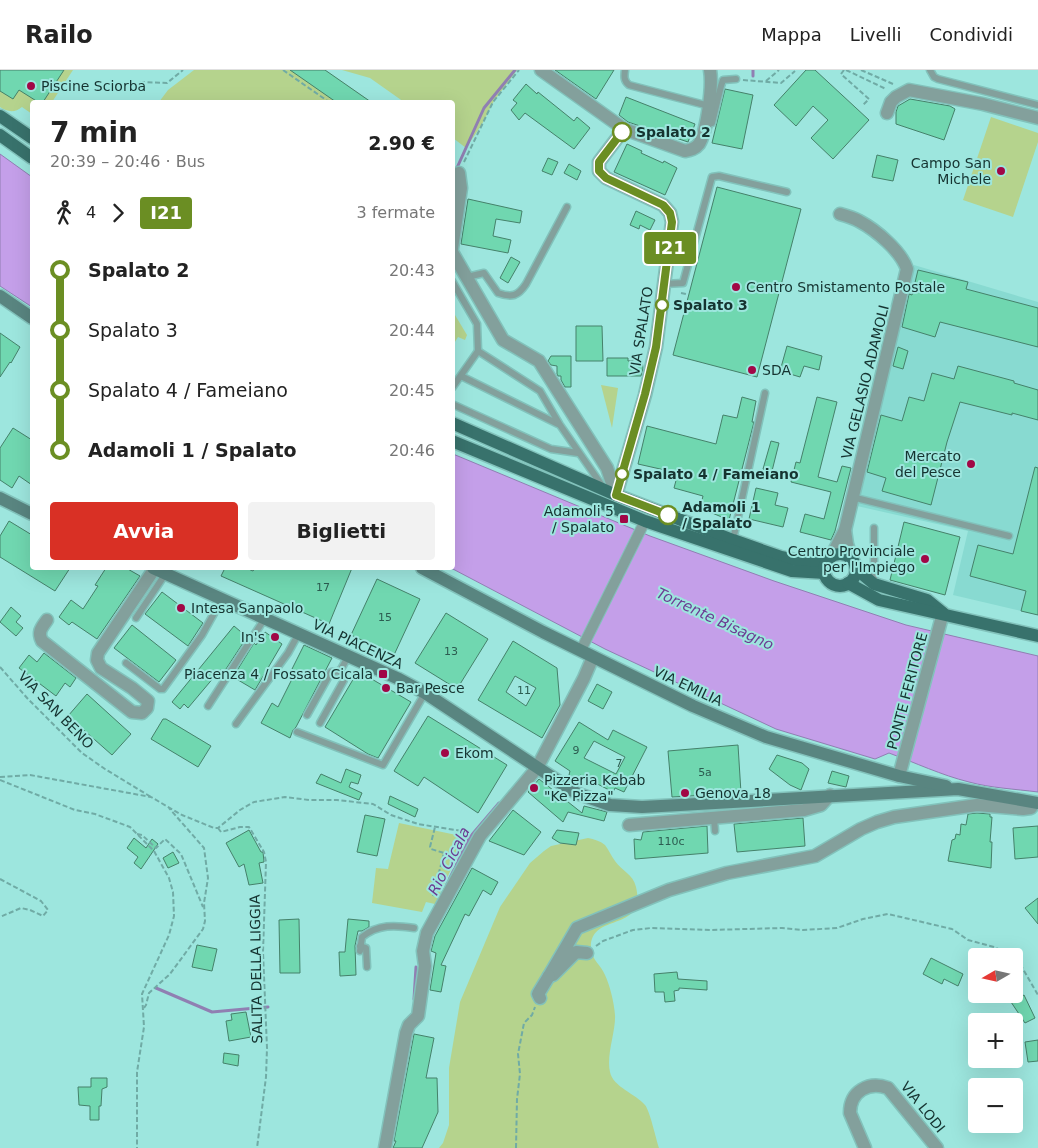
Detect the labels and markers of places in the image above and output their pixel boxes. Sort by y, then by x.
place label: Piscine Sciorba [41,78,146,94]
marker: Piscine Sciorba [25,80,37,92]
marker: Spalato 2 [612,122,632,142]
place label: Spalato 2 [636,124,711,140]
place label: Campo San Michele [911,155,991,187]
marker: Campo San Michele [995,165,1007,177]
place label: Centro Smistamento Postale [746,279,945,295]
marker: Centro Smistamento Postale [730,281,742,293]
place label: Spalato 3 [673,297,748,313]
marker: Spalato 3 [655,298,669,312]
place label: SDA [762,362,791,378]
marker: SDA [746,364,758,376]
place label: Mercato del Pesce [895,448,961,480]
marker: Mercato del Pesce [965,458,977,470]
place label: Spalato 4 / Fameiano [633,466,799,482]
marker: Spalato 4 / Fameiano [615,467,629,481]
place label: Adamoli 1 / Spalato [682,499,761,531]
place label: Adamoli 5 / Spalato [544,503,614,535]
marker: Adamoli 1 / Spalato [658,505,678,525]
marker: Adamoli 5 / Spalato [618,513,630,525]
place label: Centro Provinciale per l'Impiego [788,543,915,575]
marker: Centro Provinciale per l'Impiego [919,553,931,565]
place label: Intesa Sanpaolo [191,600,303,616]
marker: Intesa Sanpaolo [175,602,187,614]
place label: In's [241,629,265,645]
marker: In's [269,631,281,643]
place label: Piacenza 4 / Fossato Cicala [184,666,373,682]
marker: Piacenza 4 / Fossato Cicala [377,668,389,680]
place label: Bar Pesce [396,680,465,696]
marker: Bar Pesce [380,682,392,694]
place label: Ekom [455,745,494,761]
marker: Ekom [439,747,451,759]
place label: Pizzeria Kebab "Ke Pizza" [544,772,646,804]
marker: Pizzeria Kebab "Ke Pizza" [528,782,540,794]
place label: Genova 18 [695,785,771,801]
marker: Genova 18 [679,787,691,799]

